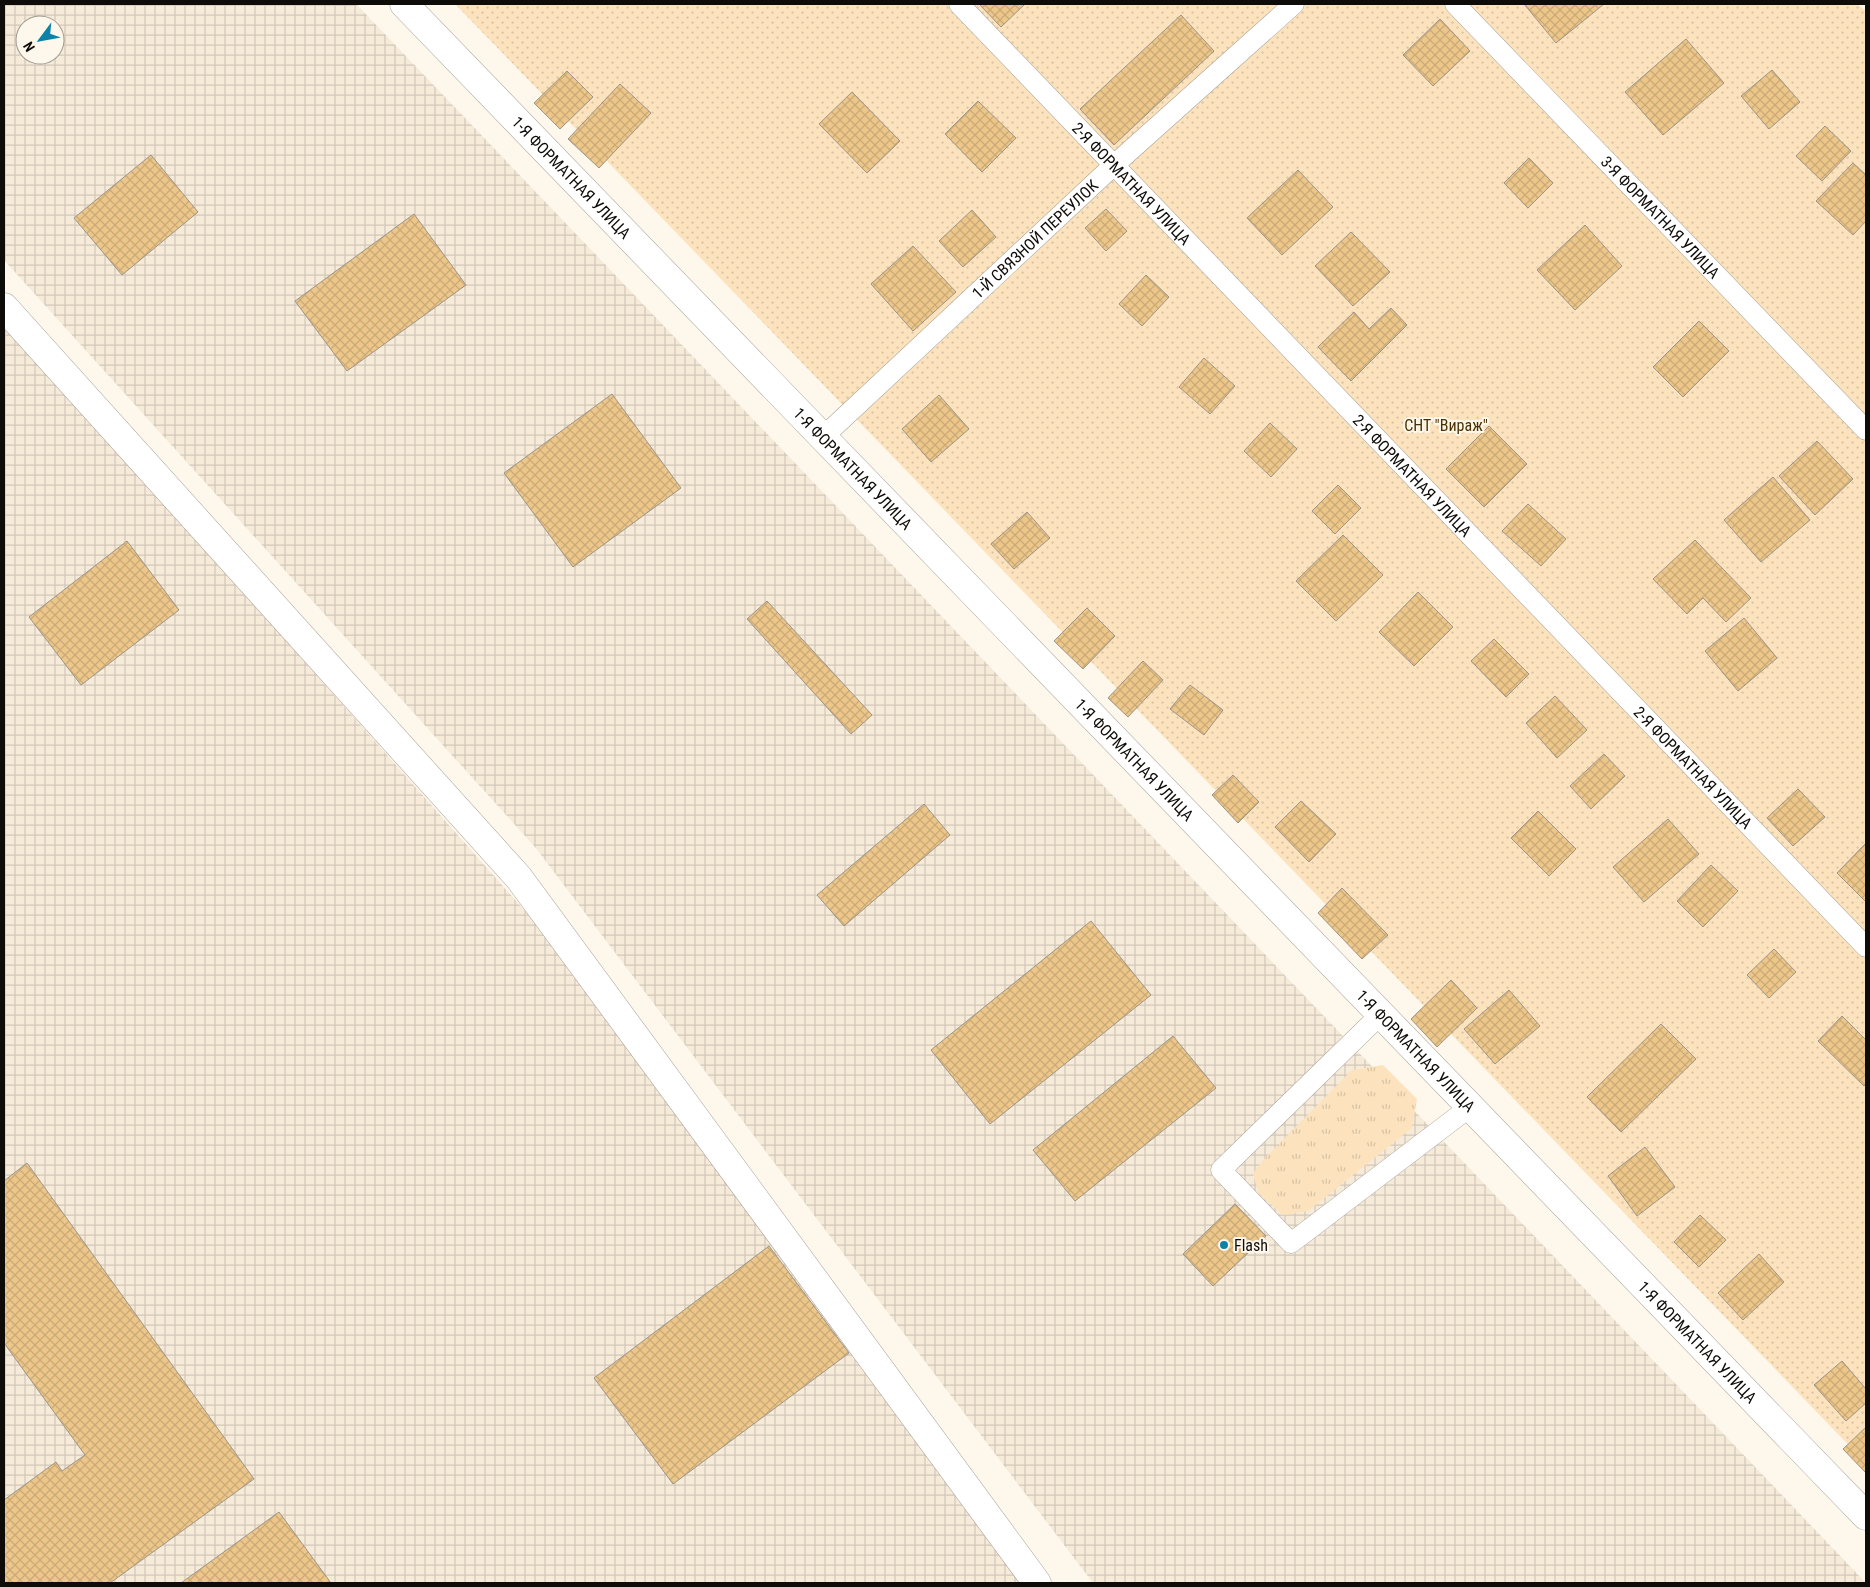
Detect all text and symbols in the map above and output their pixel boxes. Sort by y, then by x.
north arrow [15,15,65,65]
text: N [20,39,38,55]
street label: 1-Я ФОРМАТНАЯ УЛИЦА [508,113,634,243]
street label: 2-Я ФОРМАТНАЯ УЛИЦА [1068,119,1194,249]
street label: 3-Я ФОРМАТНАЯ УЛИЦА [1597,152,1723,282]
street label: 1-Й СВЯЗНОЙ ПЕРЕУЛОК [968,176,1102,303]
street label: 1-Я ФОРМАТНАЯ УЛИЦА [789,404,916,534]
street label: 2-Я ФОРМАТНАЯ УЛИЦА [1349,411,1475,541]
park label: СНТ "Вираж" [1404,416,1488,435]
street label: 1-Я ФОРМАТНАЯ УЛИЦА [1071,695,1197,825]
street label: 2-Я ФОРМАТНАЯ УЛИЦА [1630,703,1756,833]
street label: 1-Я ФОРМАТНАЯ УЛИЦА [1352,986,1479,1116]
place label: Flash [1234,1236,1268,1255]
marker: Flash [1218,1239,1230,1251]
street label: 1-Я ФОРМАТНАЯ УЛИЦА [1634,1277,1761,1407]

